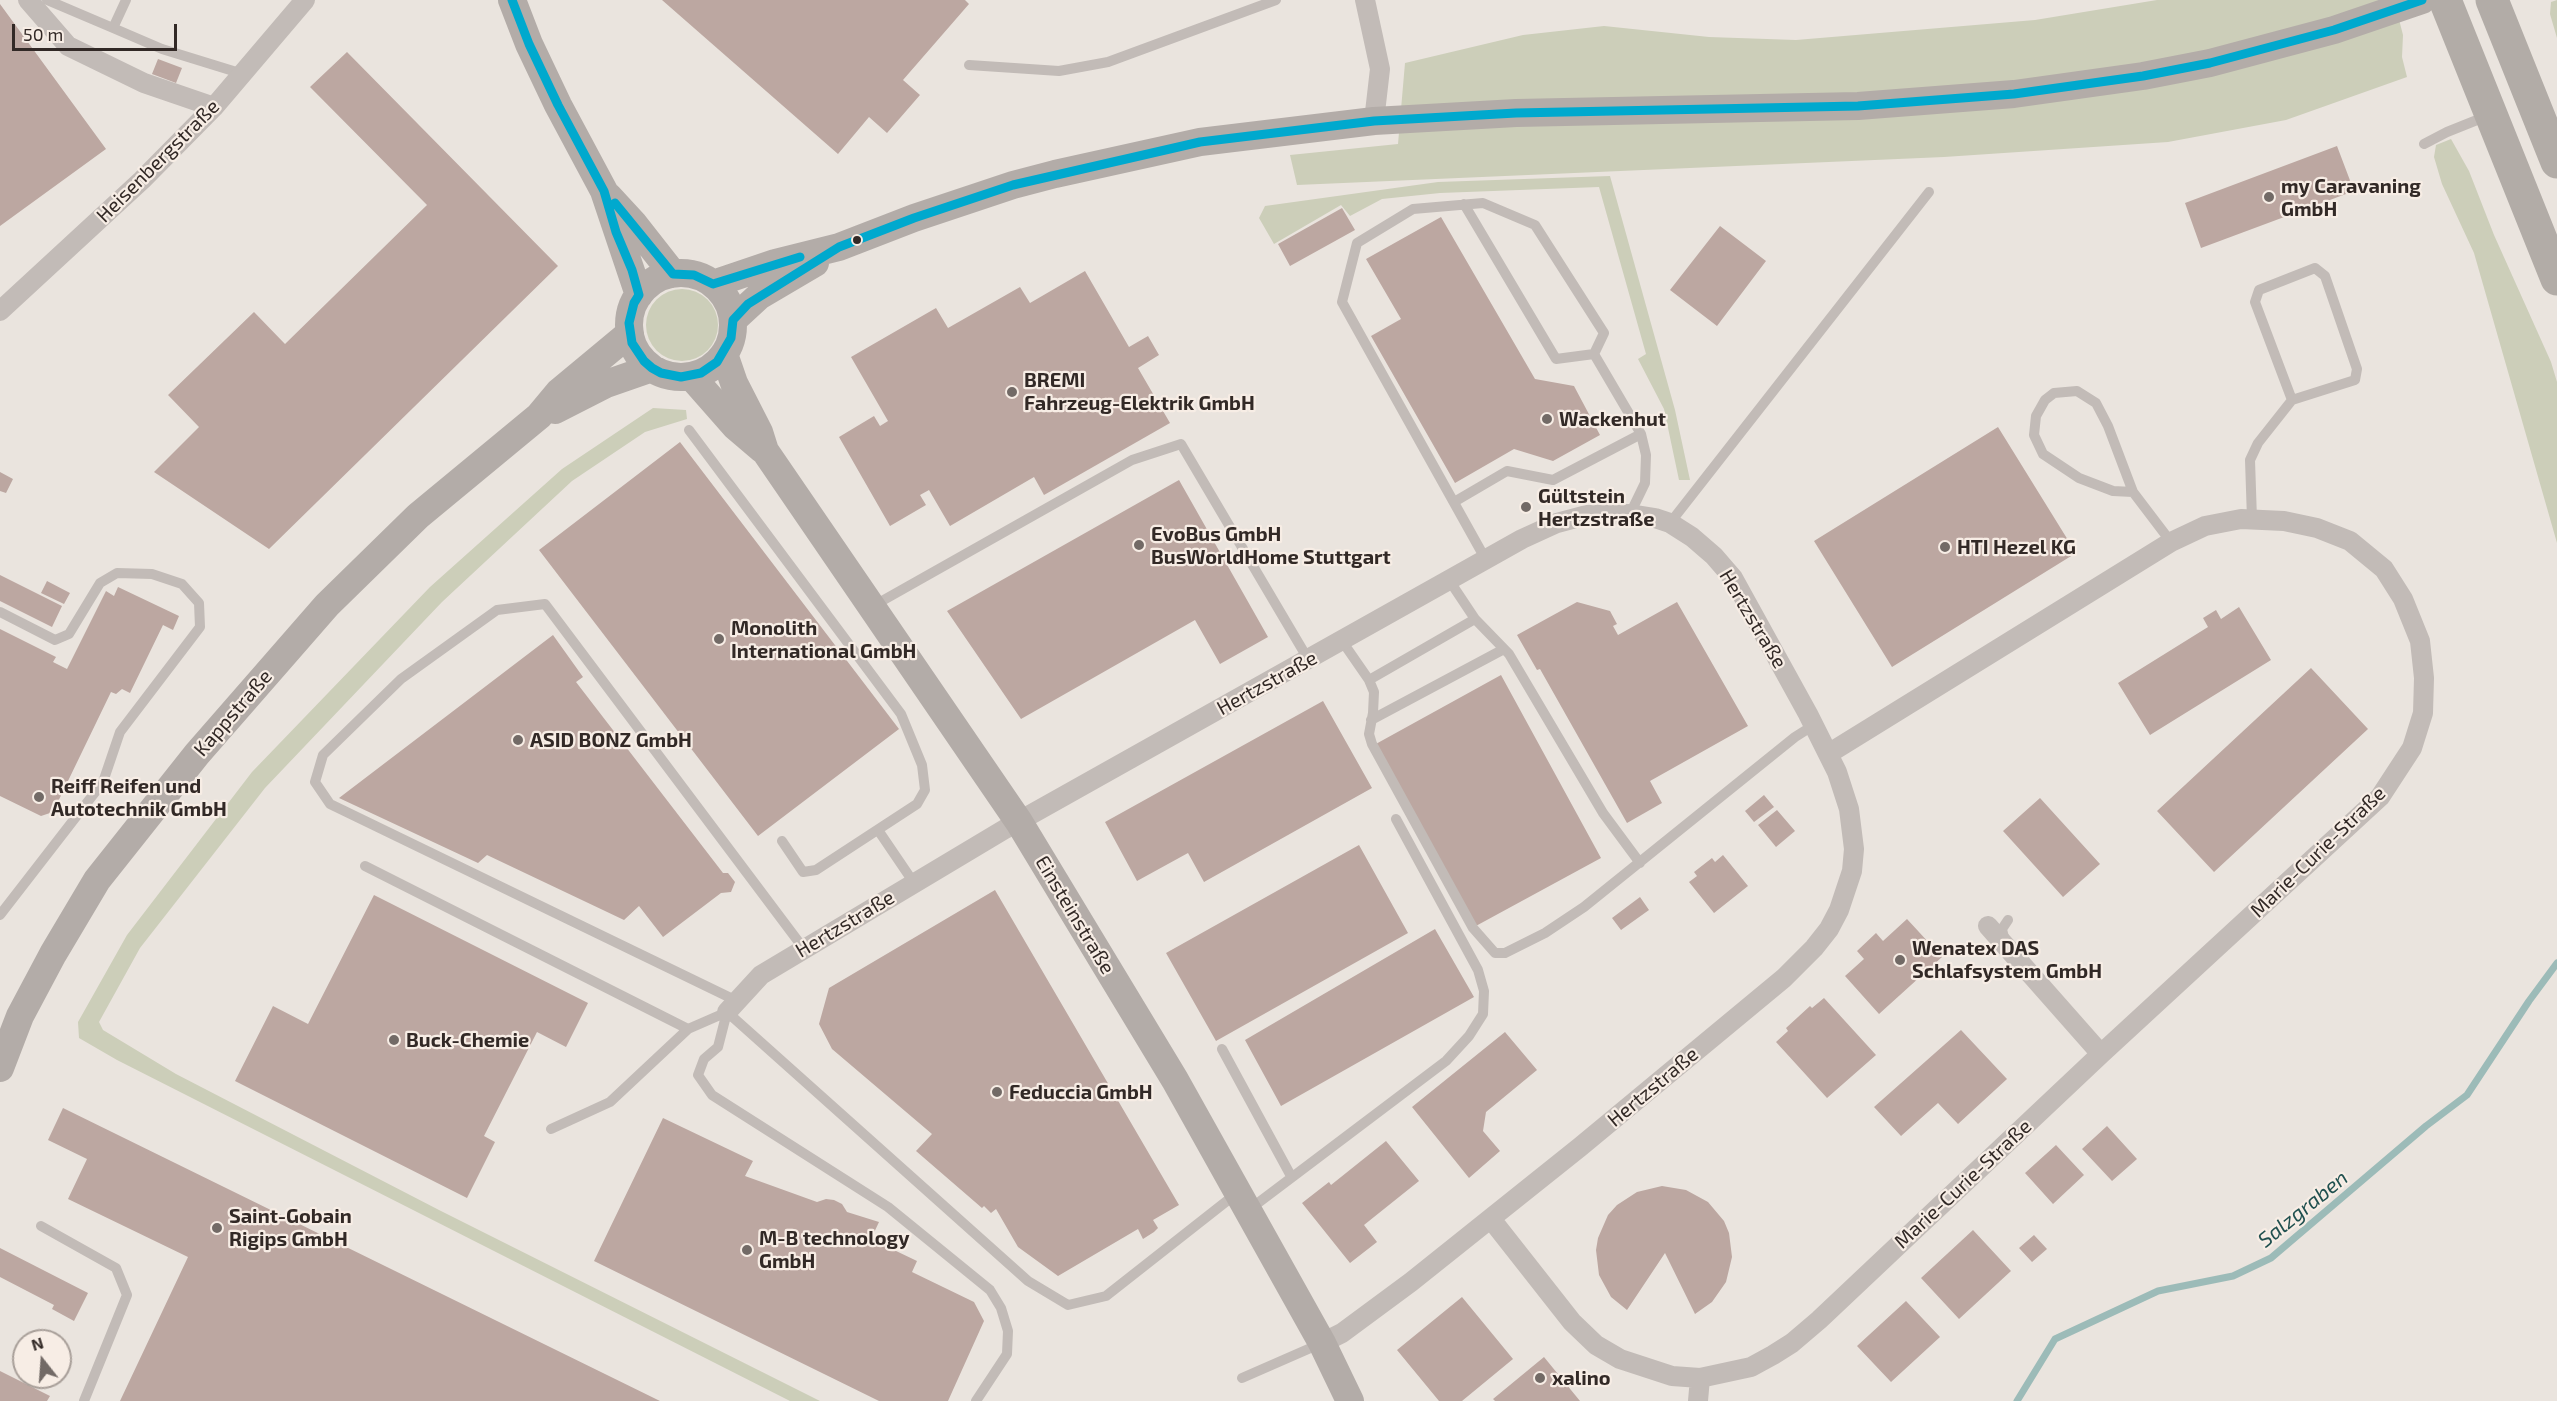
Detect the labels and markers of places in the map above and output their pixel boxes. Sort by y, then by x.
place label: my Caravaning GmbH [2281,174,2421,221]
marker: my Caravaning GmbH [2262,190,2276,204]
unlabelled marker [851,234,863,246]
place label: BREMI Fahrzeug-Elektrik GmbH [1024,368,1255,415]
marker: BREMI Fahrzeug-Elektrik GmbH [1005,385,1019,399]
place label: Wackenhut [1559,407,1666,431]
marker: Wackenhut [1540,412,1554,426]
place label: Gültstein Hertzstraße [1538,484,1654,531]
marker: Gültstein Hertzstraße [1519,500,1533,514]
place label: EvoBus GmbH BusWorldHome Stuttgart [1151,522,1391,569]
place label: HTI Hezel KG [1957,535,2076,559]
marker: EvoBus GmbH BusWorldHome Stuttgart [1132,538,1146,552]
marker: HTI Hezel KG [1938,540,1952,554]
place label: Monolith International GmbH [731,616,916,663]
marker: Monolith International GmbH [712,632,726,646]
place label: ASID BONZ GmbH [530,728,692,752]
marker: ASID BONZ GmbH [511,733,525,747]
place label: Reiff Reifen und Autotechnik GmbH [51,774,227,821]
marker: Reiff Reifen und Autotechnik GmbH [32,790,46,804]
place label: Wenatex DAS Schlafsystem GmbH [1912,936,2102,983]
marker: Wenatex DAS Schlafsystem GmbH [1893,953,1907,967]
place label: Buck-Chemie [406,1028,529,1052]
marker: Buck-Chemie [387,1033,401,1047]
place label: Feduccia GmbH [1009,1080,1153,1104]
marker: Feduccia GmbH [990,1085,1004,1099]
place label: Saint-Gobain Rigips GmbH [229,1204,352,1251]
marker: Saint-Gobain Rigips GmbH [210,1221,224,1235]
place label: M-B technology GmbH [759,1226,909,1273]
marker: M-B technology GmbH [740,1243,754,1257]
place label: xalino [1552,1366,1611,1390]
marker: xalino [1533,1371,1547,1385]

